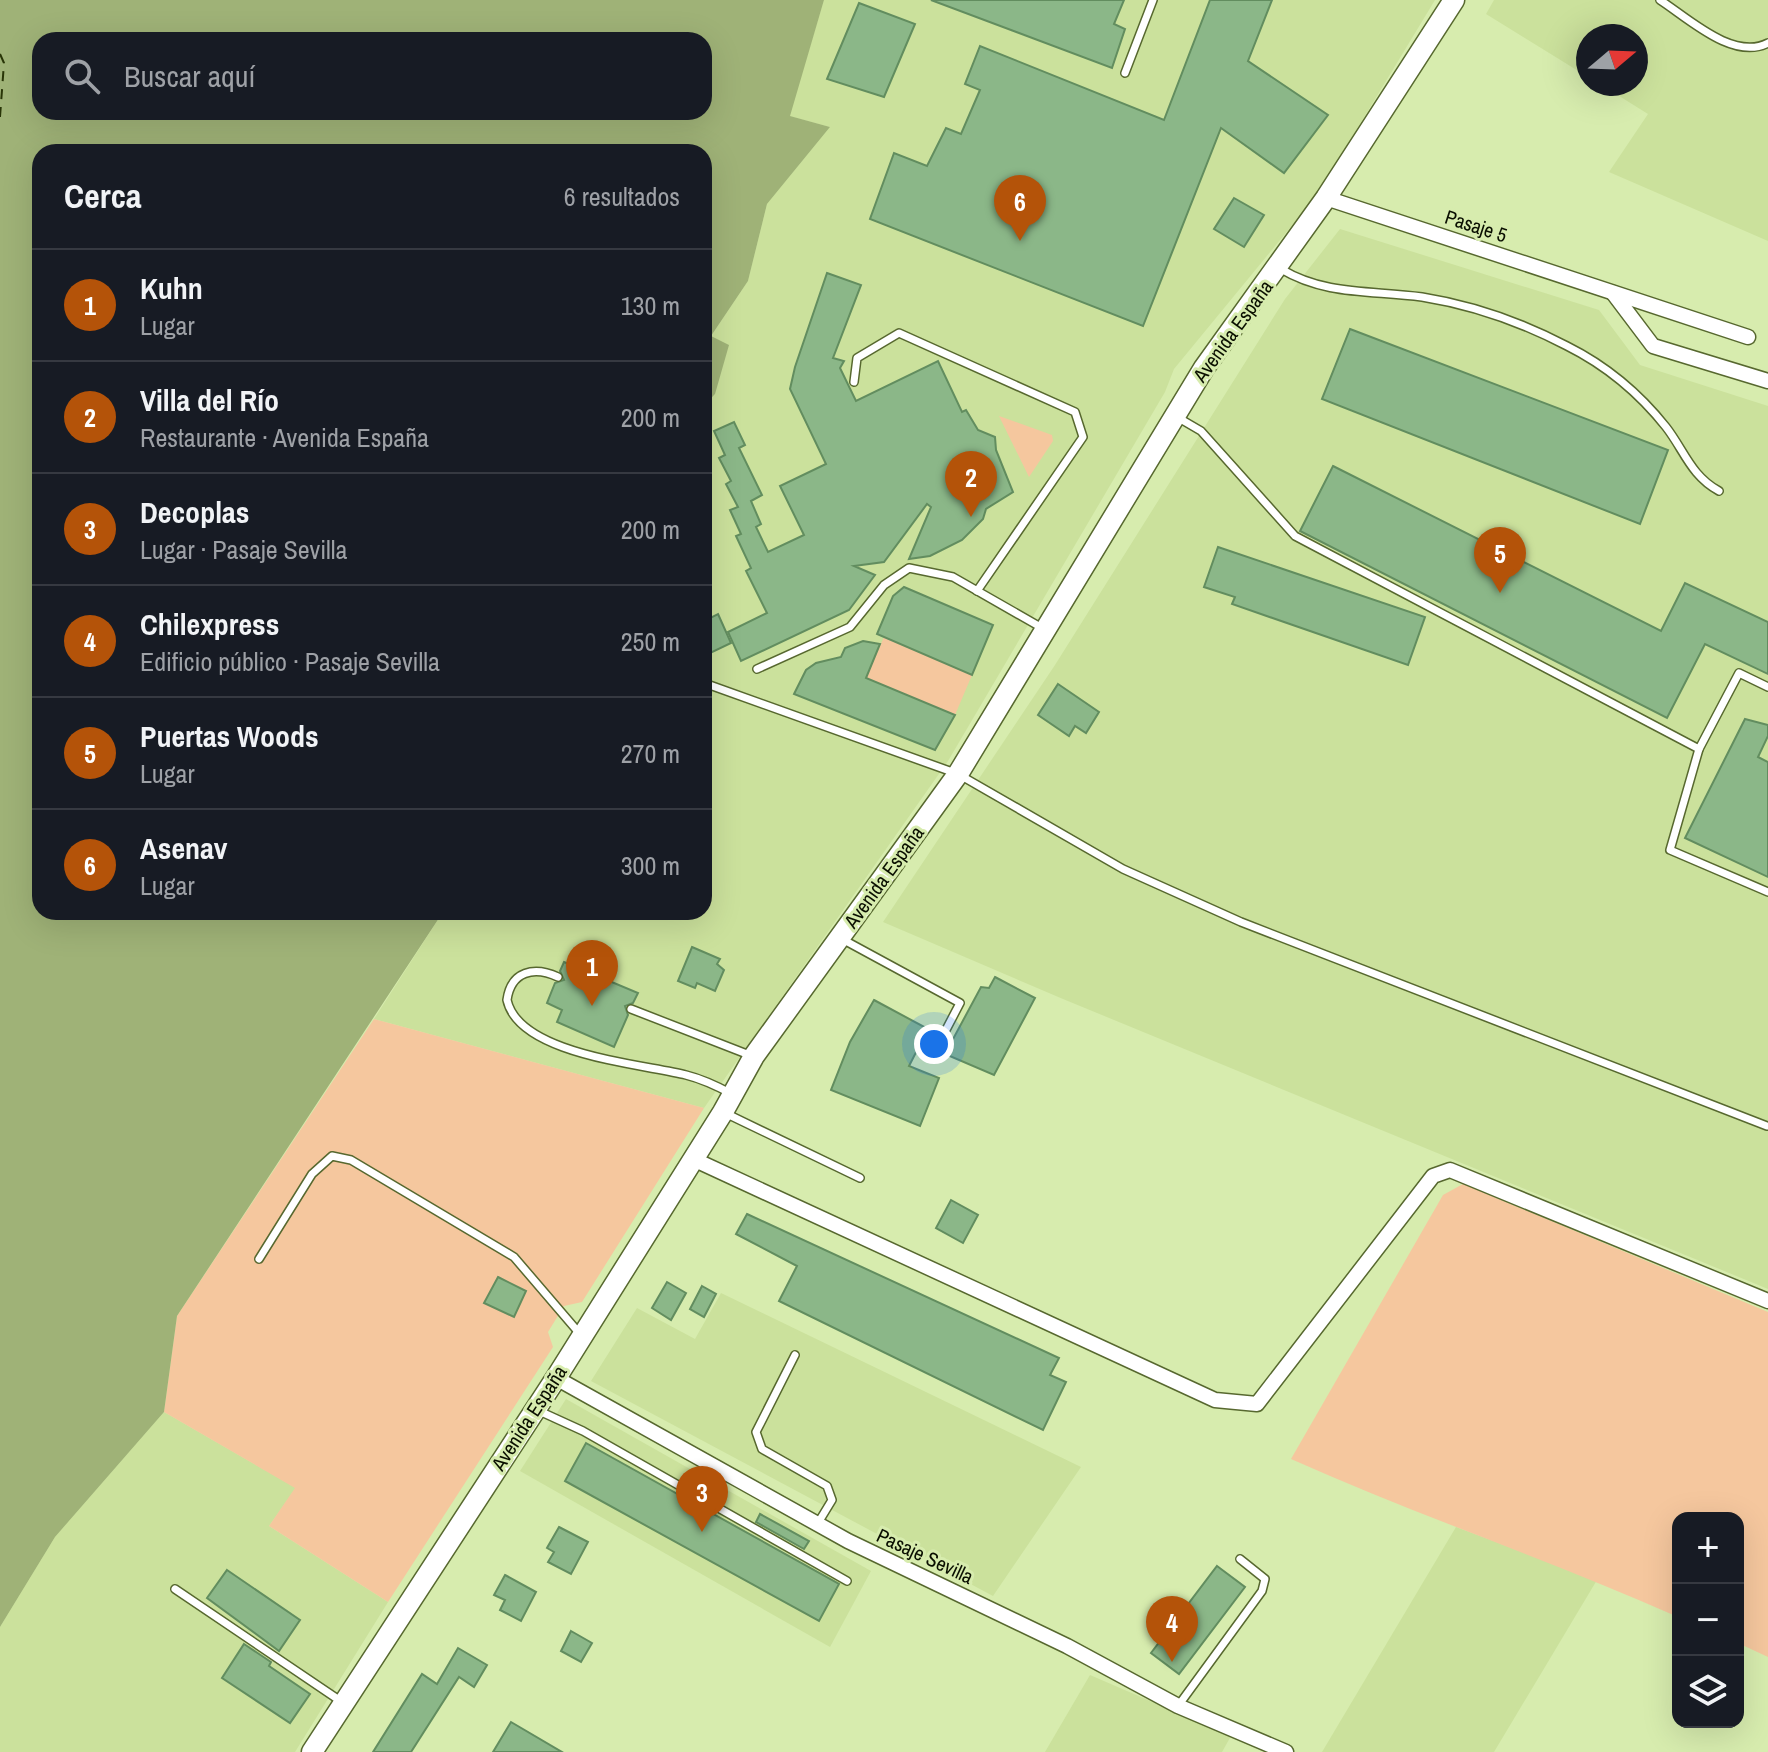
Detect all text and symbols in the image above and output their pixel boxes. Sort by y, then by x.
north arrow [1576,24,1648,96]
search box [32,32,712,120]
icon: search [60,54,104,98]
text: Buscar aquí [124,56,255,96]
text: Cerca [64,173,142,219]
pin: 6 [994,175,1046,241]
text: 6 resultados [564,179,680,214]
street label: Pasaje 5 [1442,203,1511,248]
text: Kuhn [140,268,203,308]
street label: Avenida España [1186,274,1279,388]
text: 1 [84,288,96,323]
text: 130 m [621,288,680,323]
text: Lugar [140,308,195,343]
text: Villa del Río [140,380,279,420]
text: 2 [84,400,96,435]
text: 200 m [621,400,680,435]
text: Restaurante · Avenida España [140,420,429,455]
pin: 2 [945,451,997,517]
text: Decoplas [140,492,249,532]
text: 3 [84,512,96,547]
text: 200 m [621,512,680,547]
pin: 5 [1474,527,1526,593]
text: Lugar · Pasaje Sevilla [140,532,347,567]
text: Chilexpress [140,604,279,644]
text: 4 [84,624,96,659]
text: 250 m [621,624,680,659]
text: Edificio público · Pasaje Sevilla [140,644,440,679]
text: Puertas Woods [140,716,319,756]
text: 5 [84,736,96,771]
text: 270 m [621,736,680,771]
text: Lugar [140,756,195,791]
street label: Avenida España [837,820,930,934]
text: Asenav [140,828,228,868]
text: 6 [84,848,96,883]
text: 300 m [621,848,680,883]
text: Lugar [140,868,195,903]
pin: 1 [566,940,618,1006]
your location [914,1024,954,1064]
street label: Avenida España [484,1360,573,1476]
pin: 3 [676,1466,728,1532]
map controls [1672,1512,1744,1728]
button: + [1672,1512,1744,1584]
street label: Pasaje Sevilla [872,1521,978,1590]
button: − [1672,1584,1744,1656]
pin: 4 [1146,1596,1198,1662]
button: layers [1672,1656,1744,1728]

